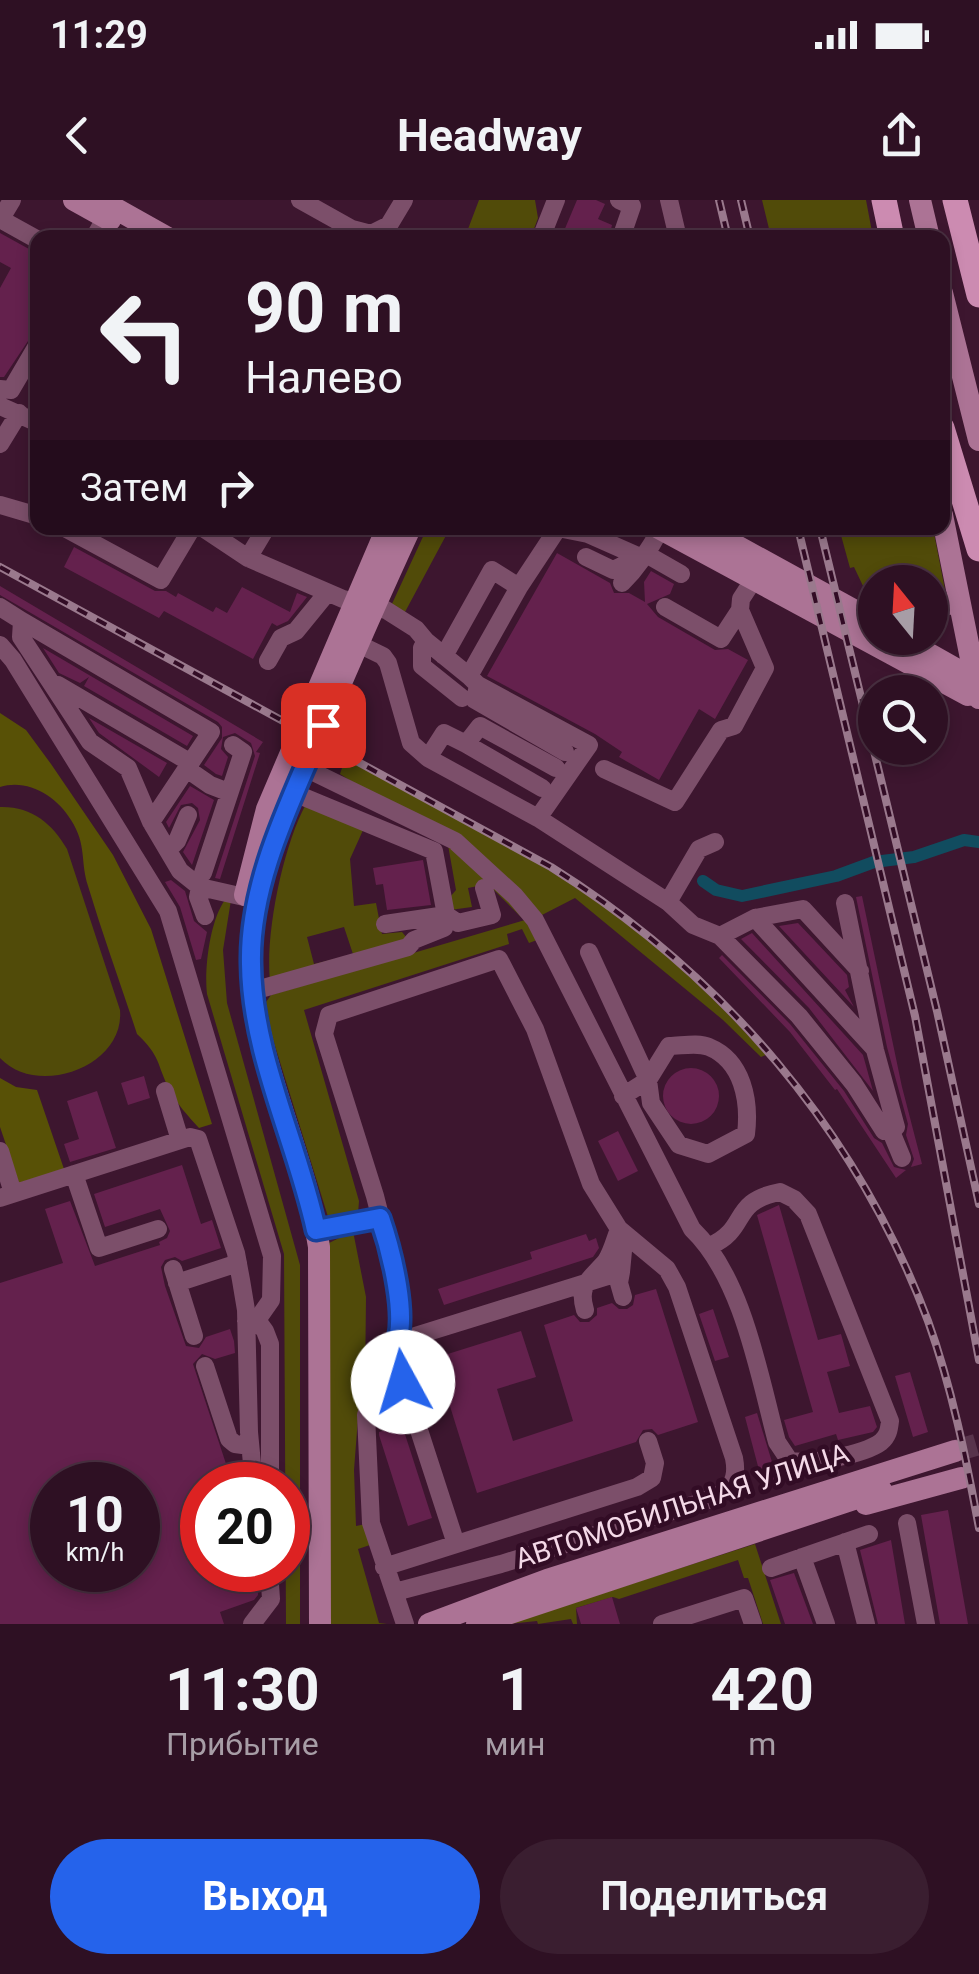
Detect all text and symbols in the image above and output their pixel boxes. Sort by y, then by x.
text: 11:29 [50,13,148,57]
icon: back [50,108,105,163]
icon: share [874,108,929,163]
text: Headway [397,109,582,162]
text: 90 m [245,267,403,349]
icon: left [80,270,210,400]
text: Налево [245,351,403,404]
icon: right [208,460,263,515]
text: Затем [80,466,188,510]
north arrow [858,565,948,655]
map controls [858,565,948,765]
button: search [858,675,948,765]
pin [281,683,366,768]
icon: arrive [296,698,351,753]
position arrow [351,1330,455,1434]
street label: АВТОМОБИЛЬНАЯ УЛИЦА [511,1436,853,1576]
speed limit sign: 20 [180,1462,310,1592]
text: 10 [66,1486,124,1544]
text: km/h [66,1538,124,1567]
text: 11:30 [165,1654,320,1725]
text: 1 [498,1654,532,1725]
text: 420 [711,1654,814,1725]
text: Прибытие [166,1725,319,1763]
text: мин [485,1725,545,1763]
text: m [748,1725,776,1763]
button: Выход [50,1839,480,1954]
button: Поделиться [500,1839,929,1954]

